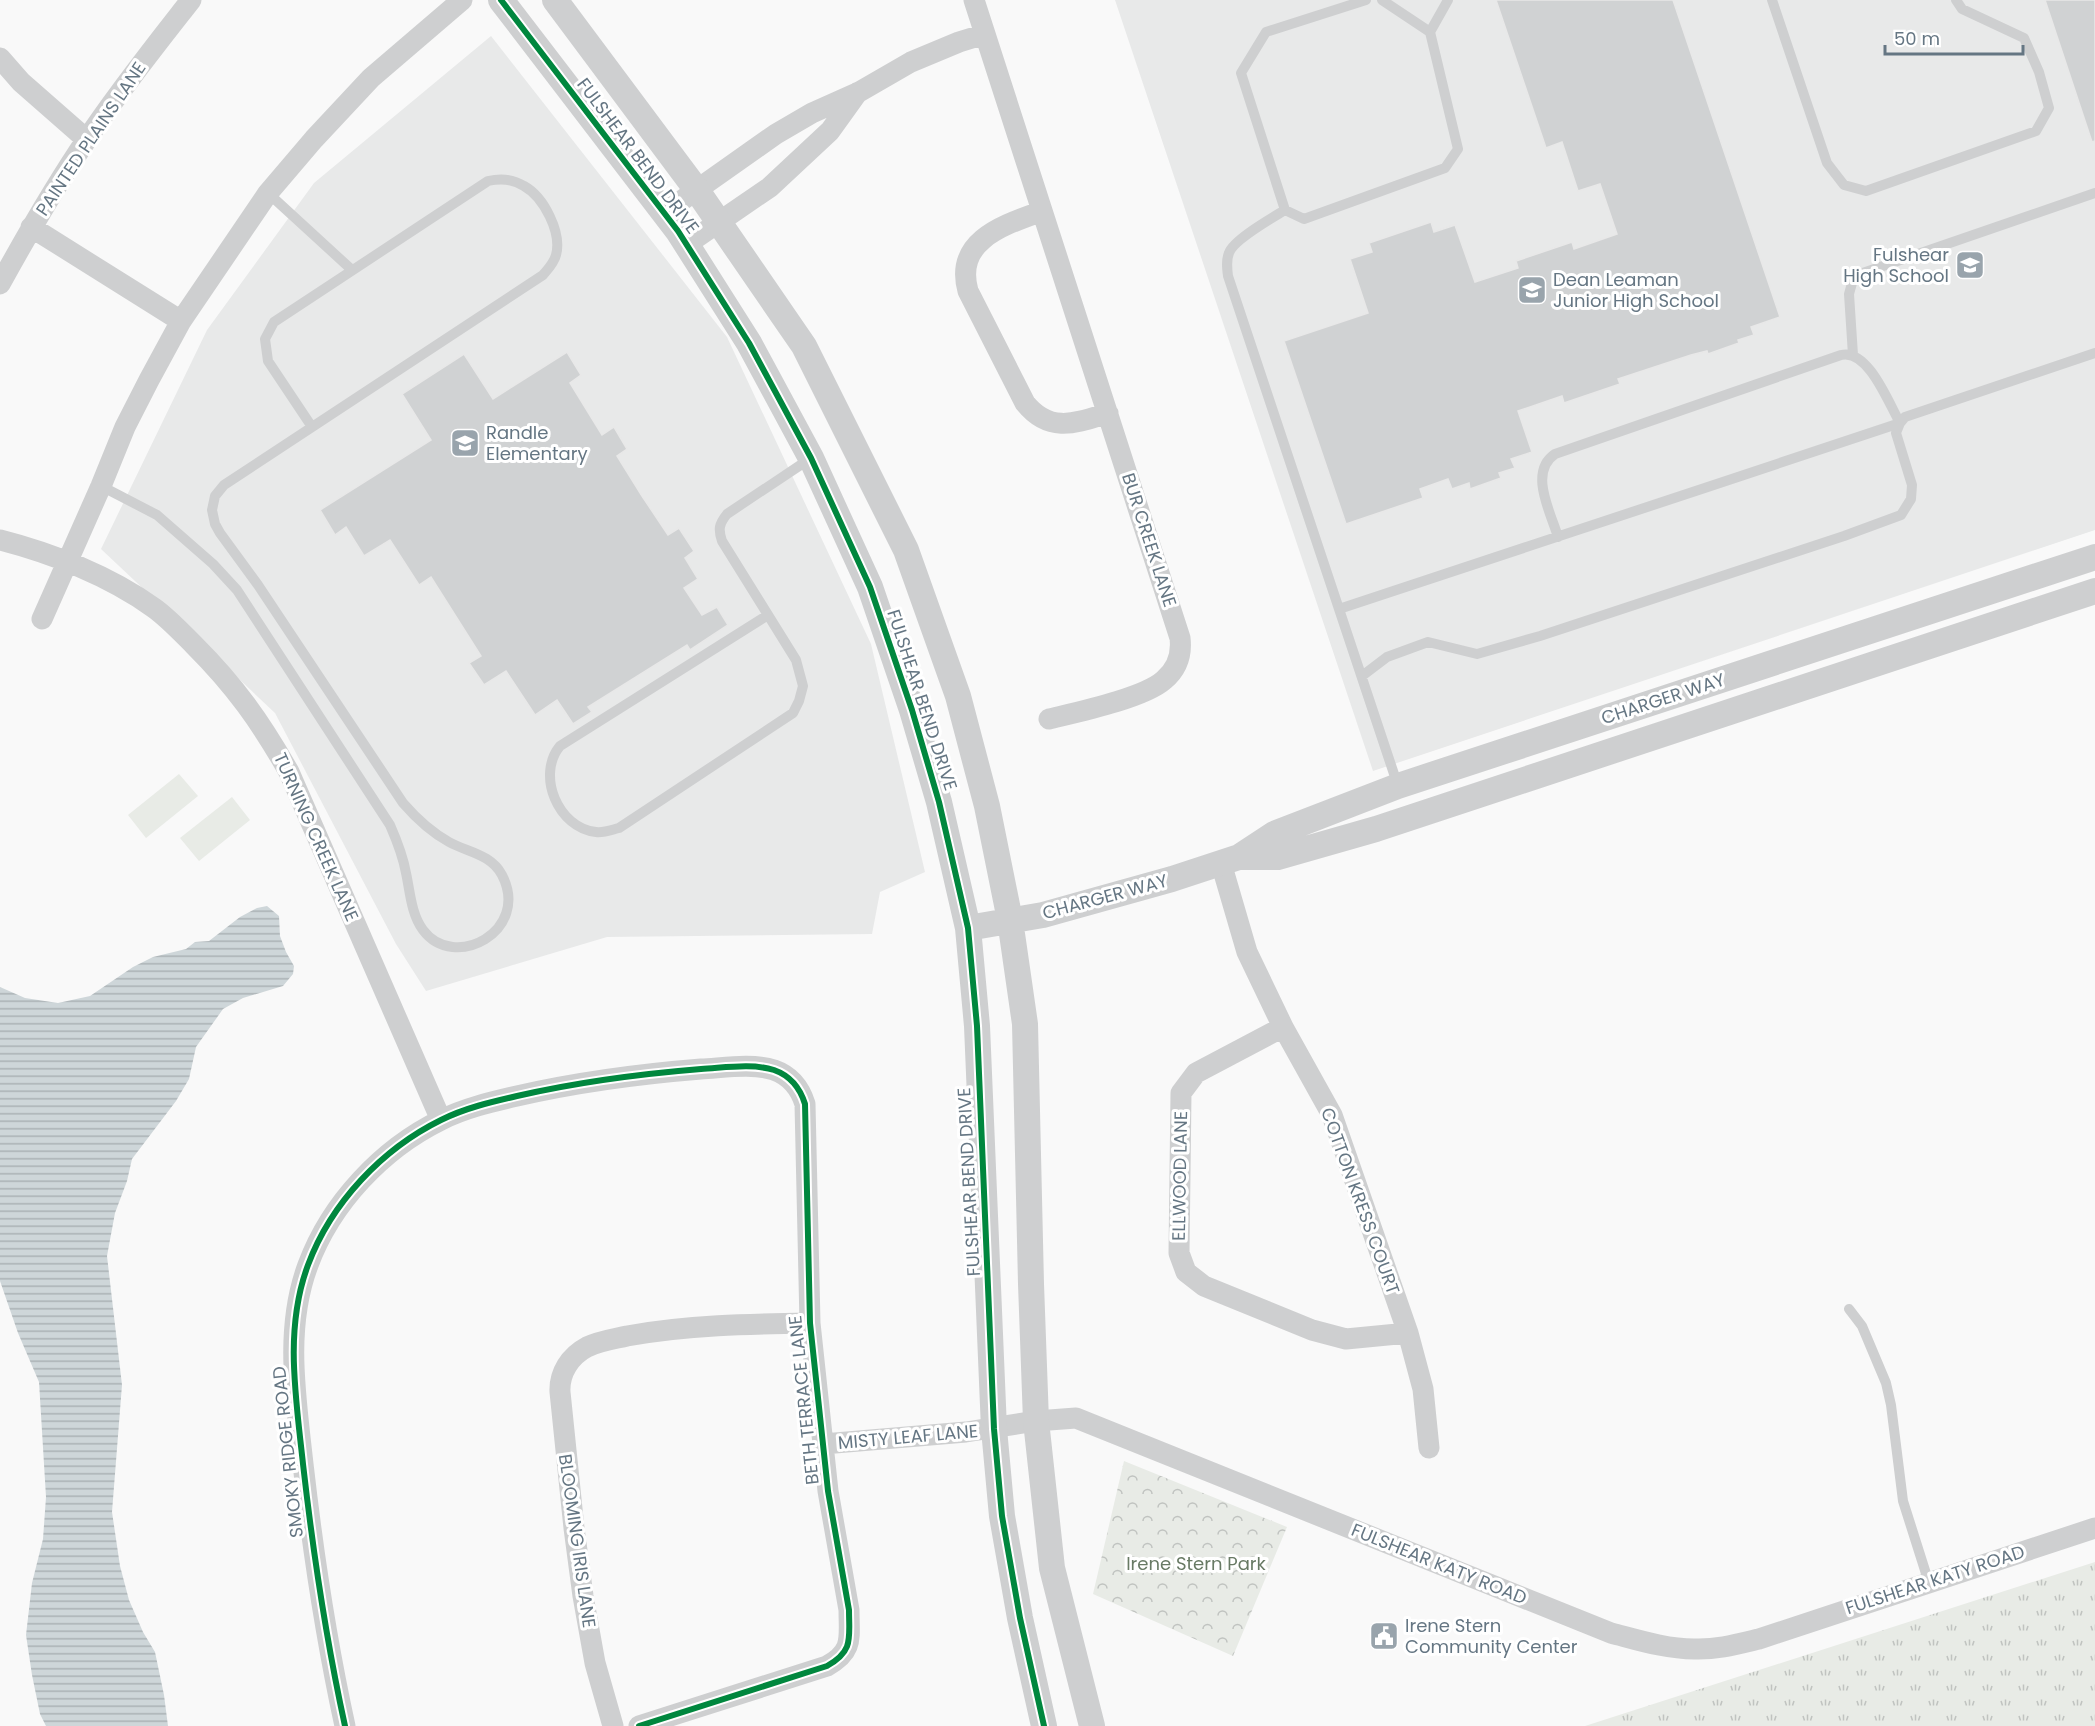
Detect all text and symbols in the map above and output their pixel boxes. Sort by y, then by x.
scale bar [1885,18,2023,56]
text: 50 m [1894,26,1940,51]
street label: PAINTED PLAINS LANE [30,57,151,221]
street label: FULSHEAR BEND DRIVE [572,73,705,239]
place label: Fulshear High School [1843,242,1949,288]
school or university icon: Fulshear High School [1954,249,1986,281]
place label: Dean Leaman Junior High School [1553,267,1719,313]
school or university icon: Dean Leaman Junior High School [1516,274,1548,306]
place label: Randle Elementary [486,420,588,466]
school or university icon: Randle Elementary [449,427,481,459]
street label: BUR CREEK LANE [1116,470,1183,610]
street label: FULSHEAR BEND DRIVE [881,606,964,794]
street label: CHARGER WAY [1598,667,1728,730]
street label: TURNING CREEK LANE [268,749,365,925]
street label: CHARGER WAY [1040,868,1171,925]
street label: FULSHEAR BEND DRIVE [951,1087,986,1277]
street label: COTTON KRESS COURT [1315,1104,1406,1298]
street label: ELLWOOD LANE [1166,1111,1193,1241]
street label: BETH TERRACE LANE [782,1314,825,1486]
street label: SMOKY RIDGE ROAD [266,1365,309,1539]
street label: MISTY LEAF LANE [837,1418,979,1455]
street label: BLOOMING IRIS LANE [553,1452,602,1630]
street label: FULSHEAR KATY ROAD [1348,1517,1531,1610]
street label: FULSHEAR KATY ROAD [1842,1539,2028,1620]
park label: Irene Stern Park [1126,1551,1267,1576]
place label: Irene Stern Community Center [1405,1613,1578,1659]
public building icon: Irene Stern Community Center [1368,1620,1400,1652]

